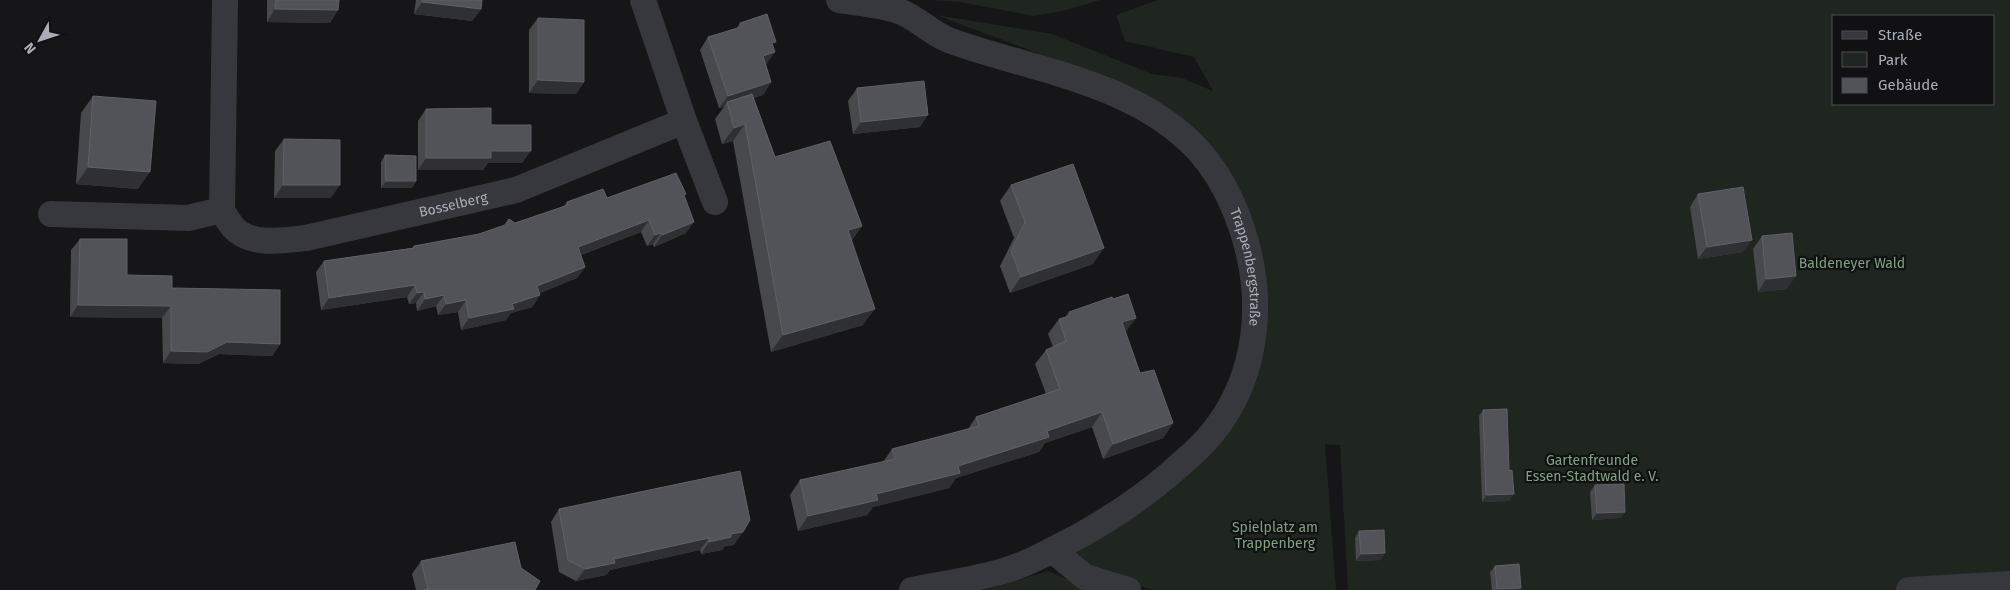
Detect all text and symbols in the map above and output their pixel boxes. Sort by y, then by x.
north arrow [15,15,65,65]
legend [1832,15,1995,105]
text: Straße [1878,26,1922,44]
text: N [21,39,40,57]
text: Park [1878,51,1908,69]
text: Gebäude [1878,76,1938,94]
street label: Bosselberg [417,189,490,221]
street label: Trappenbergstraße [1226,206,1263,327]
park label: Baldeneyer Wald [1799,255,1905,272]
park label: Gartenfreunde Essen-Stadtwald e. V. [1525,452,1659,485]
park label: Spielplatz am Trappenberg [1232,519,1318,552]

